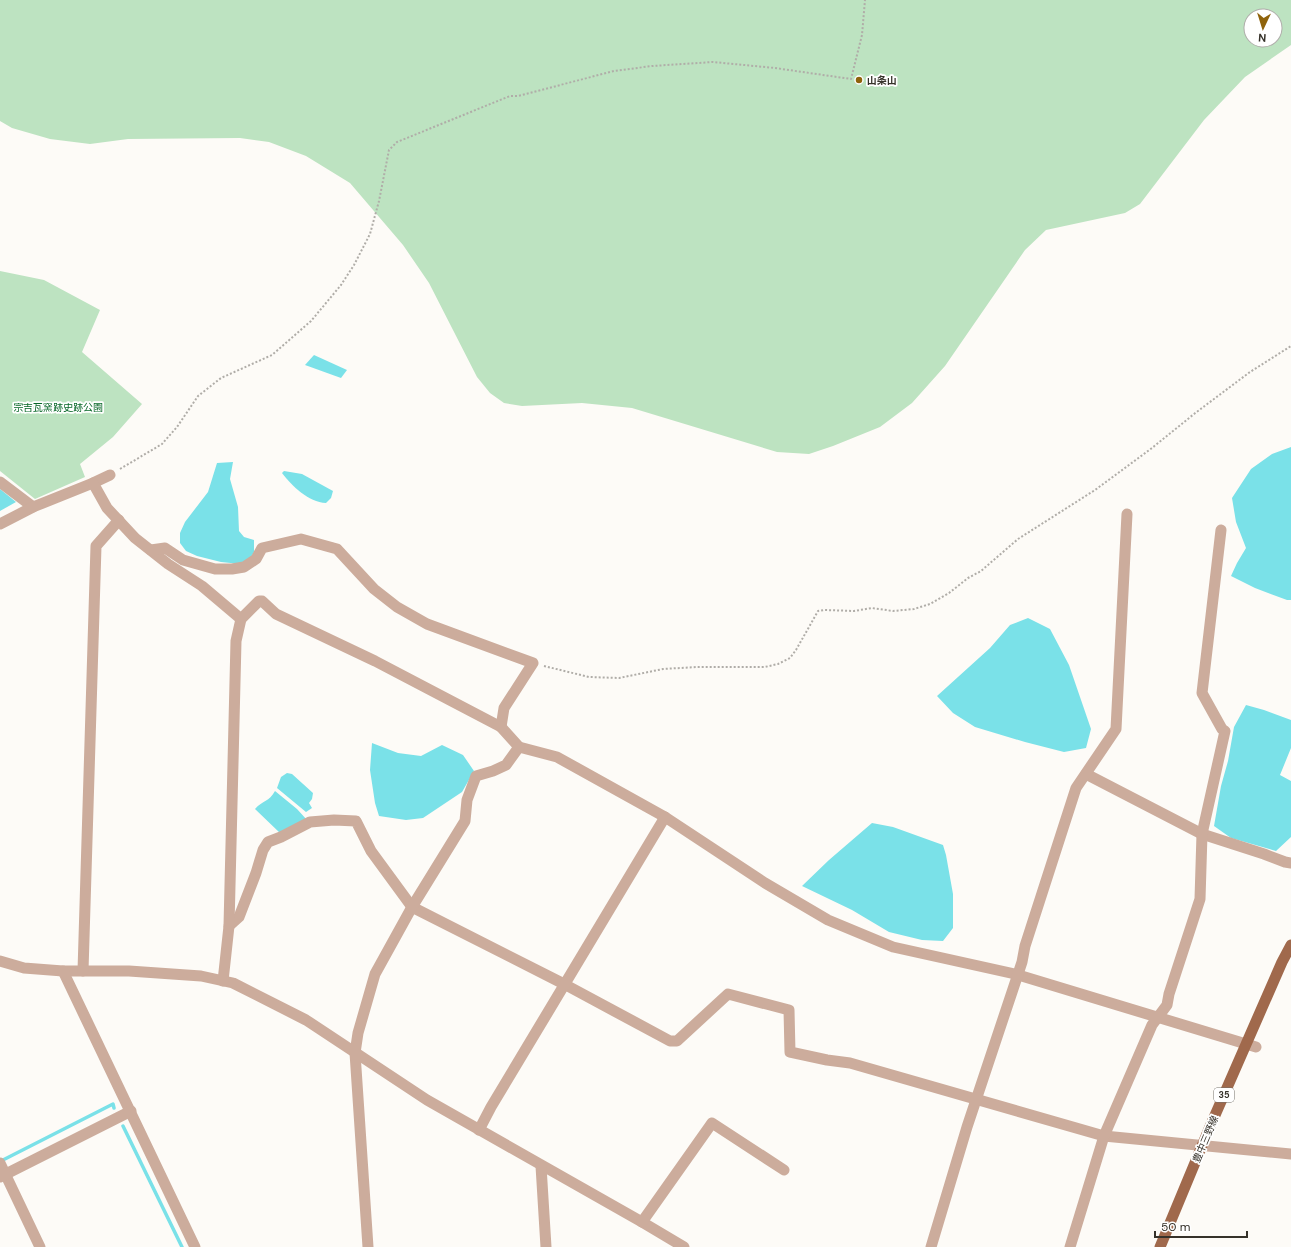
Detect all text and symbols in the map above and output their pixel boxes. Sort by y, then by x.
north arrow [1243,8,1283,48]
text: N [1258,31,1267,45]
place label: 山条山 [867,74,897,87]
marker: 山条山 [854,75,864,85]
park label: 宗吉瓦窯跡史跡公園 [13,401,103,414]
road number: 35 [1214,1088,1234,1102]
street label: 豊中三野線 [1190,1114,1221,1165]
scale bar [1155,1213,1247,1239]
text: 50 m [1161,1219,1190,1235]

